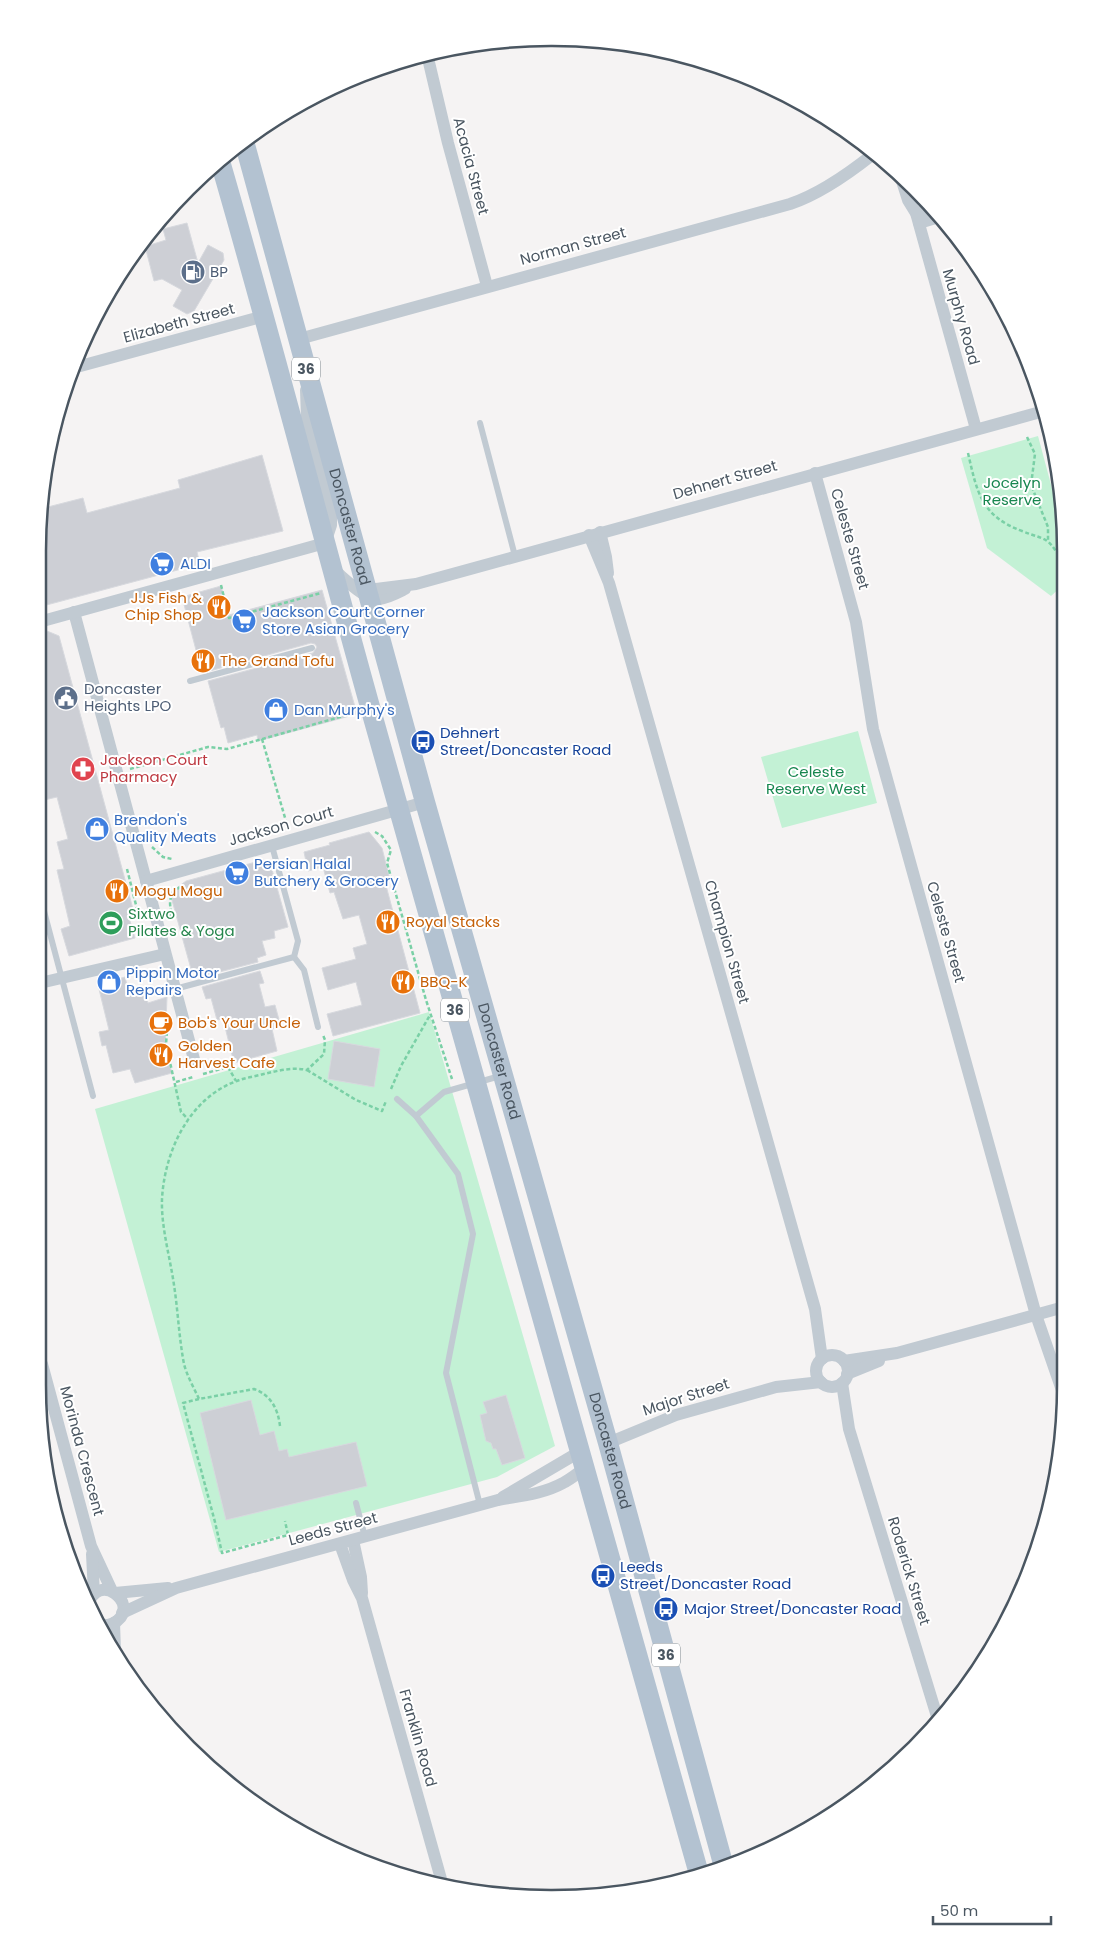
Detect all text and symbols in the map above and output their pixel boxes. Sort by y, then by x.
street label: Acacia Street [448,115,495,217]
street label: Norman Street [518,221,628,270]
fuel station icon: BP [180,259,206,285]
place label: BP [210,261,228,282]
street label: Murphy Road [938,266,985,367]
street label: Elizabeth Street [121,298,237,347]
road number: 36 [292,358,320,380]
street label: Dehnert Street [670,455,779,504]
street label: Doncaster Road [324,466,376,587]
park label: Jocelyn Reserve [983,472,1041,510]
street label: Celeste Street [826,486,875,592]
supermarket icon: ALDI [149,551,175,577]
place label: ALDI [180,553,211,574]
place label: JJs Fish & Chip Shop [125,587,202,625]
restaurant icon: JJs Fish & Chip Shop [206,594,232,620]
place label: Jackson Court Corner Store Asian Grocery [262,601,425,639]
supermarket icon: Jackson Court Corner Store Asian Grocery [231,608,257,634]
restaurant icon: The Grand Tofu [190,648,216,674]
place label: The Grand Tofu [220,650,334,671]
place label: Doncaster Heights LPO [84,678,172,716]
public building icon: Doncaster Heights LPO [53,685,79,711]
shop icon: Dan Murphy's [263,697,289,723]
place label: Dan Murphy's [294,699,395,720]
place label: Dehnert Street/Doncaster Road [440,722,611,760]
bus stop icon: Dehnert Street/Doncaster Road [410,729,436,755]
place label: Jackson Court Pharmacy [100,749,208,787]
pharmacy icon: Jackson Court Pharmacy [70,756,96,782]
park label: Celeste Reserve West [766,761,866,799]
street label: Jackson Court [226,801,336,850]
place label: Brendon's Quality Meats [114,809,217,847]
shop icon: Brendon's Quality Meats [84,816,110,842]
place label: Persian Halal Butchery & Grocery [254,853,399,891]
supermarket icon: Persian Halal Butchery & Grocery [224,860,250,886]
restaurant icon: Mogu Mogu [104,878,130,904]
street label: Champion Street [700,878,755,1006]
street label: Celeste Street [922,879,971,985]
place label: Mogu Mogu [134,880,223,901]
place label: Sixtwo Pilates & Yoga [128,903,235,941]
restaurant icon: Royal Stacks [375,909,401,935]
sports icon: Sixtwo Pilates & Yoga [98,910,124,936]
place label: Royal Stacks [406,911,500,932]
place label: Pippin Motor Repairs [126,962,220,1000]
shop icon: Pippin Motor Repairs [96,969,122,995]
restaurant icon: BBQ-K [390,969,416,995]
place label: BBQ-K [420,971,467,992]
road number: 36 [441,998,469,1022]
street label: Doncaster Road [473,1000,526,1122]
cafe icon: Bob's Your Uncle [148,1010,174,1036]
place label: Bob's Your Uncle [178,1012,301,1033]
place label: Golden Harvest Cafe [178,1035,275,1073]
restaurant icon: Golden Harvest Cafe [148,1042,174,1068]
street label: Major Street [640,1373,732,1420]
street label: Morinda Crescent [55,1384,110,1518]
street label: Doncaster Road [584,1390,637,1511]
street label: Leeds Street [286,1507,380,1550]
street label: Roderick Street [883,1514,936,1628]
place label: Leeds Street/Doncaster Road [620,1556,791,1594]
bus stop icon: Leeds Street/Doncaster Road [590,1563,616,1589]
bus stop icon: Major Street/Doncaster Road [653,1596,679,1622]
place label: Major Street/Doncaster Road [684,1598,901,1619]
road number: 36 [652,1644,680,1666]
street label: Franklin Road [395,1687,442,1789]
scale bar [933,1894,1050,1926]
text: 50 m [940,1900,978,1921]

